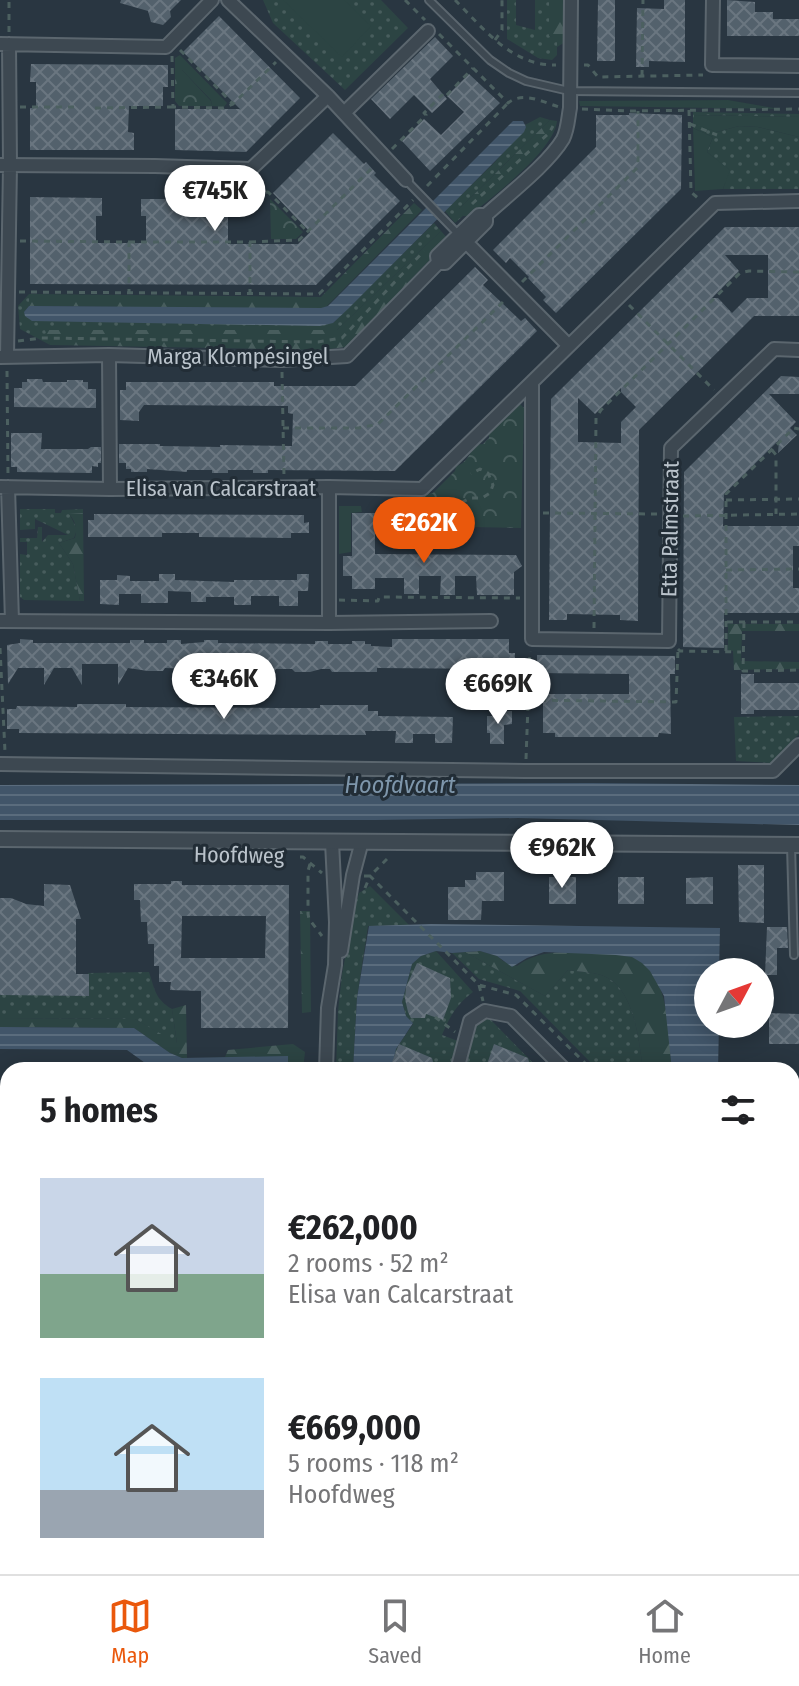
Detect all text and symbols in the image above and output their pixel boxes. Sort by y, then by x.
pin: €745K [159,165,271,233]
text: €745K [182,175,248,206]
street label: Marga Klompésingel [147,343,329,370]
street label: Etta Palmstraat [655,460,685,597]
street label: Elisa van Calcarstraat [126,475,317,502]
pin: €262K [368,497,480,565]
text: €262K [391,507,457,538]
pin: €346K [168,653,280,721]
pin: €669K [442,658,554,726]
text: €346K [190,663,258,694]
text: €669K [464,668,532,699]
water label: Hoofdvaart [345,771,456,799]
pin: €962K [506,822,618,890]
text: €962K [528,832,596,863]
street label: Hoofdweg [194,841,285,869]
north arrow [694,958,774,1038]
map controls [694,958,774,1038]
icon: filters [716,1088,760,1132]
text: 5 homes [40,1090,158,1131]
text: €262,000 [288,1207,418,1248]
icon: home [104,1210,200,1306]
text: 2 rooms · 52 m² [288,1248,449,1279]
text: Elisa van Calcarstraat [288,1279,513,1310]
text: €669,000 [288,1407,421,1448]
icon: home [104,1410,200,1506]
text: 5 rooms · 118 m² [288,1448,459,1479]
text: Hoofdweg [288,1479,395,1510]
tab: Map [108,1594,152,1669]
tab: Saved [368,1594,422,1669]
tab: Home [638,1594,691,1669]

